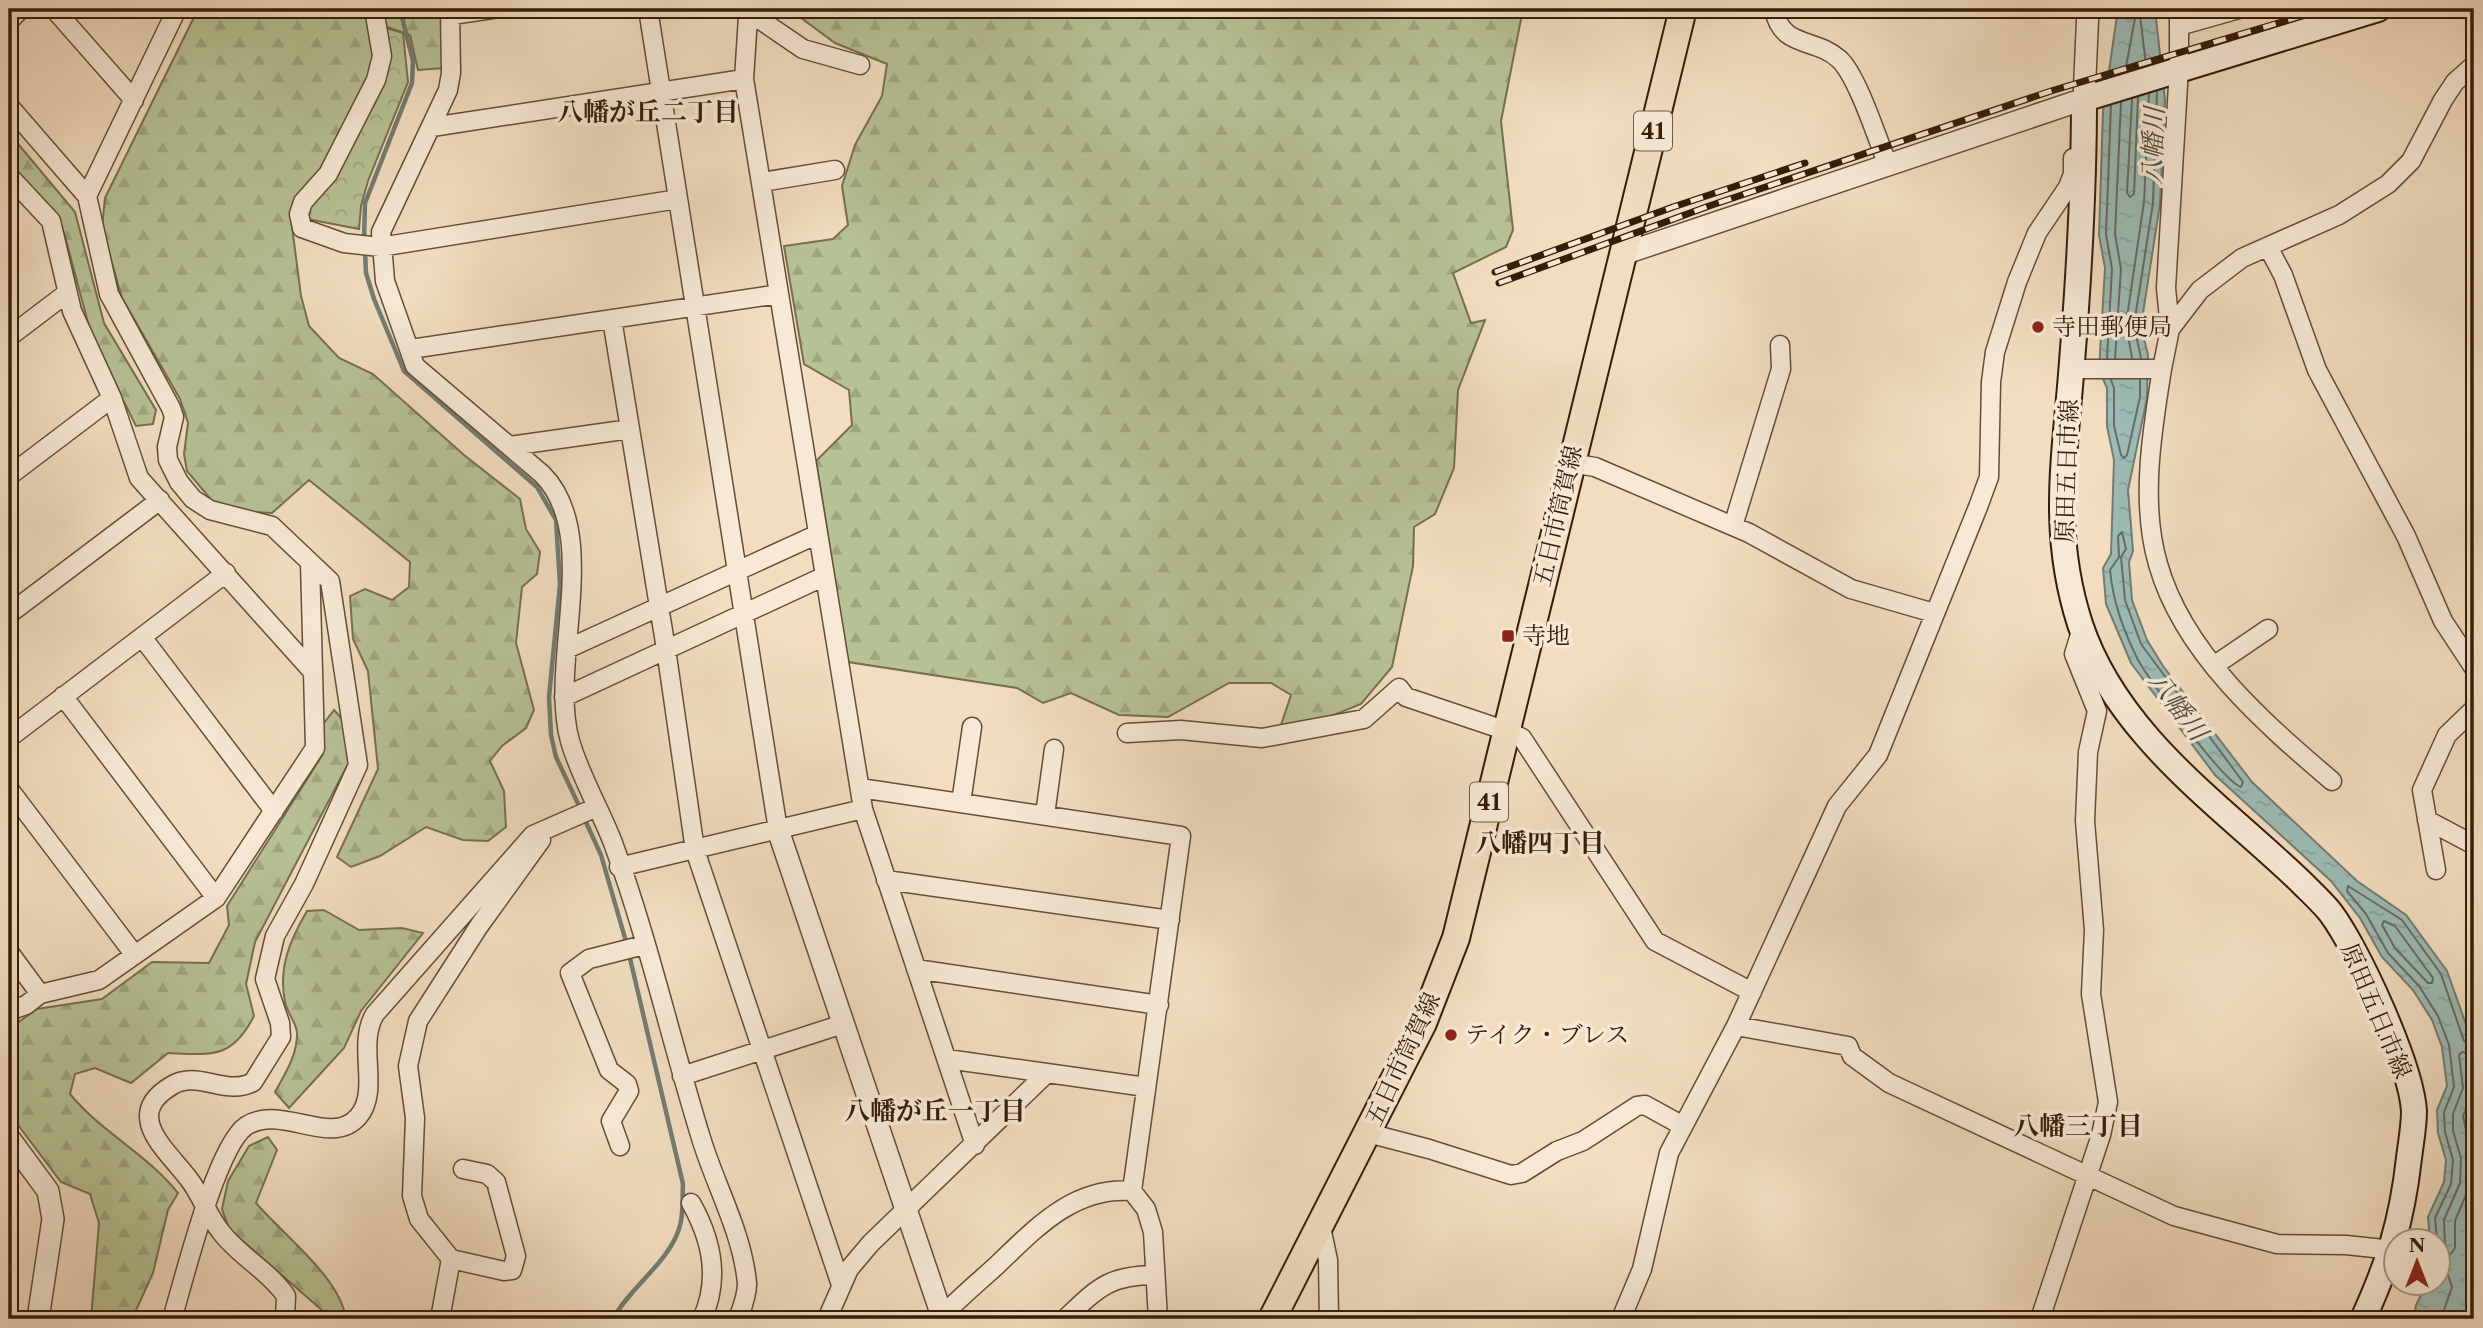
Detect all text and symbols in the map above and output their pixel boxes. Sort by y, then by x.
district label: 八幡が丘二丁目 [557,96,739,128]
water label: 八幡川 [2136,103,2170,186]
road number: 41 [1634,112,1672,150]
place label: 寺田郵便局 [2052,312,2172,341]
marker: 寺田郵便局 [2030,319,2046,335]
street label: 原田五日市線 [2049,399,2084,543]
street label: 五日市筒賀線 [1527,442,1588,589]
place label: 寺地 [1522,621,1570,650]
marker: 寺地 [1500,628,1516,644]
water label: 八幡川 [2142,665,2216,749]
road number: 41 [1470,782,1508,822]
district label: 八幡四丁目 [1475,827,1605,859]
street label: 原田五日市線 [2335,939,2418,1083]
street label: 五日市筒賀線 [1359,987,1446,1130]
place label: テイク・ブレス [1465,1020,1629,1049]
marker: テイク・ブレス [1443,1027,1459,1043]
district label: 八幡が丘一丁目 [844,1095,1026,1127]
district label: 八幡三丁目 [2013,1110,2143,1142]
north arrow [2382,1226,2452,1296]
text: N [2409,1234,2425,1257]

